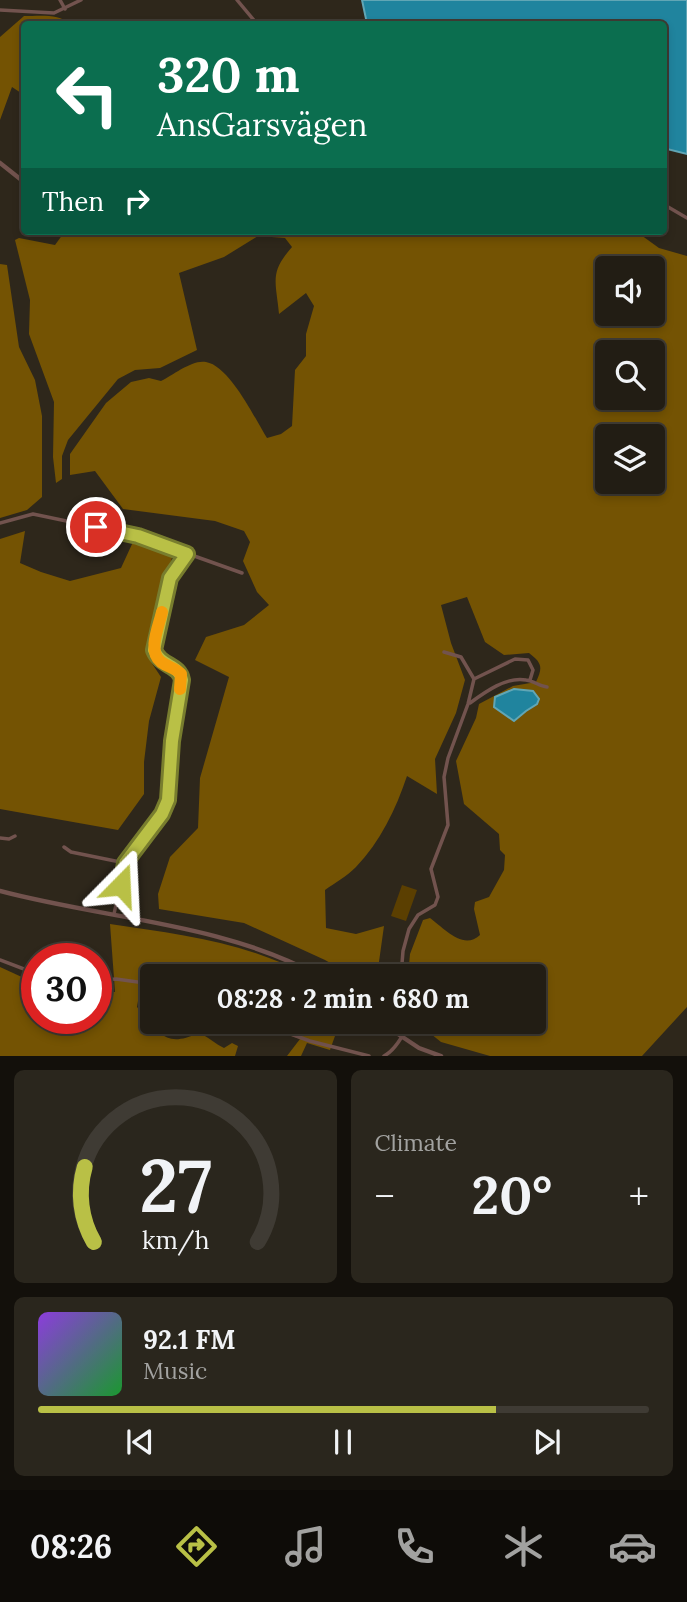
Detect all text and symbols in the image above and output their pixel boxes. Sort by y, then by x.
text: 320 m [157,43,300,105]
icon: left [42,49,133,140]
text: AnsGarsvägen [157,104,367,145]
icon: right [118,182,156,220]
text: Then [42,185,104,218]
map controls [595,256,665,494]
button: sound [595,256,665,326]
button: search [595,340,665,410]
button: layers [595,424,665,494]
pin [66,497,126,557]
icon: arrive [77,508,115,546]
position arrow [84,848,158,922]
speed limit sign: 30 [21,943,112,1034]
text: 08:28 · 2 min · 680 m [217,982,469,1015]
text: Climate [375,1128,457,1157]
text: 27 [139,1140,212,1233]
text: 20° [471,1162,552,1228]
text: − [375,1172,395,1220]
text: + [629,1172,649,1220]
text: km/h [141,1224,209,1256]
text: 92.1 FM [143,1323,235,1356]
text: Music [143,1356,207,1385]
icon: previous [121,1423,159,1461]
icon: pause [324,1423,362,1461]
icon: next [528,1423,566,1461]
icon: directions [172,1522,221,1571]
icon: music [281,1522,330,1571]
icon: phone [390,1522,439,1571]
icon: climate [499,1522,548,1571]
icon: car [608,1522,657,1571]
text: 08:26 [30,1526,112,1567]

